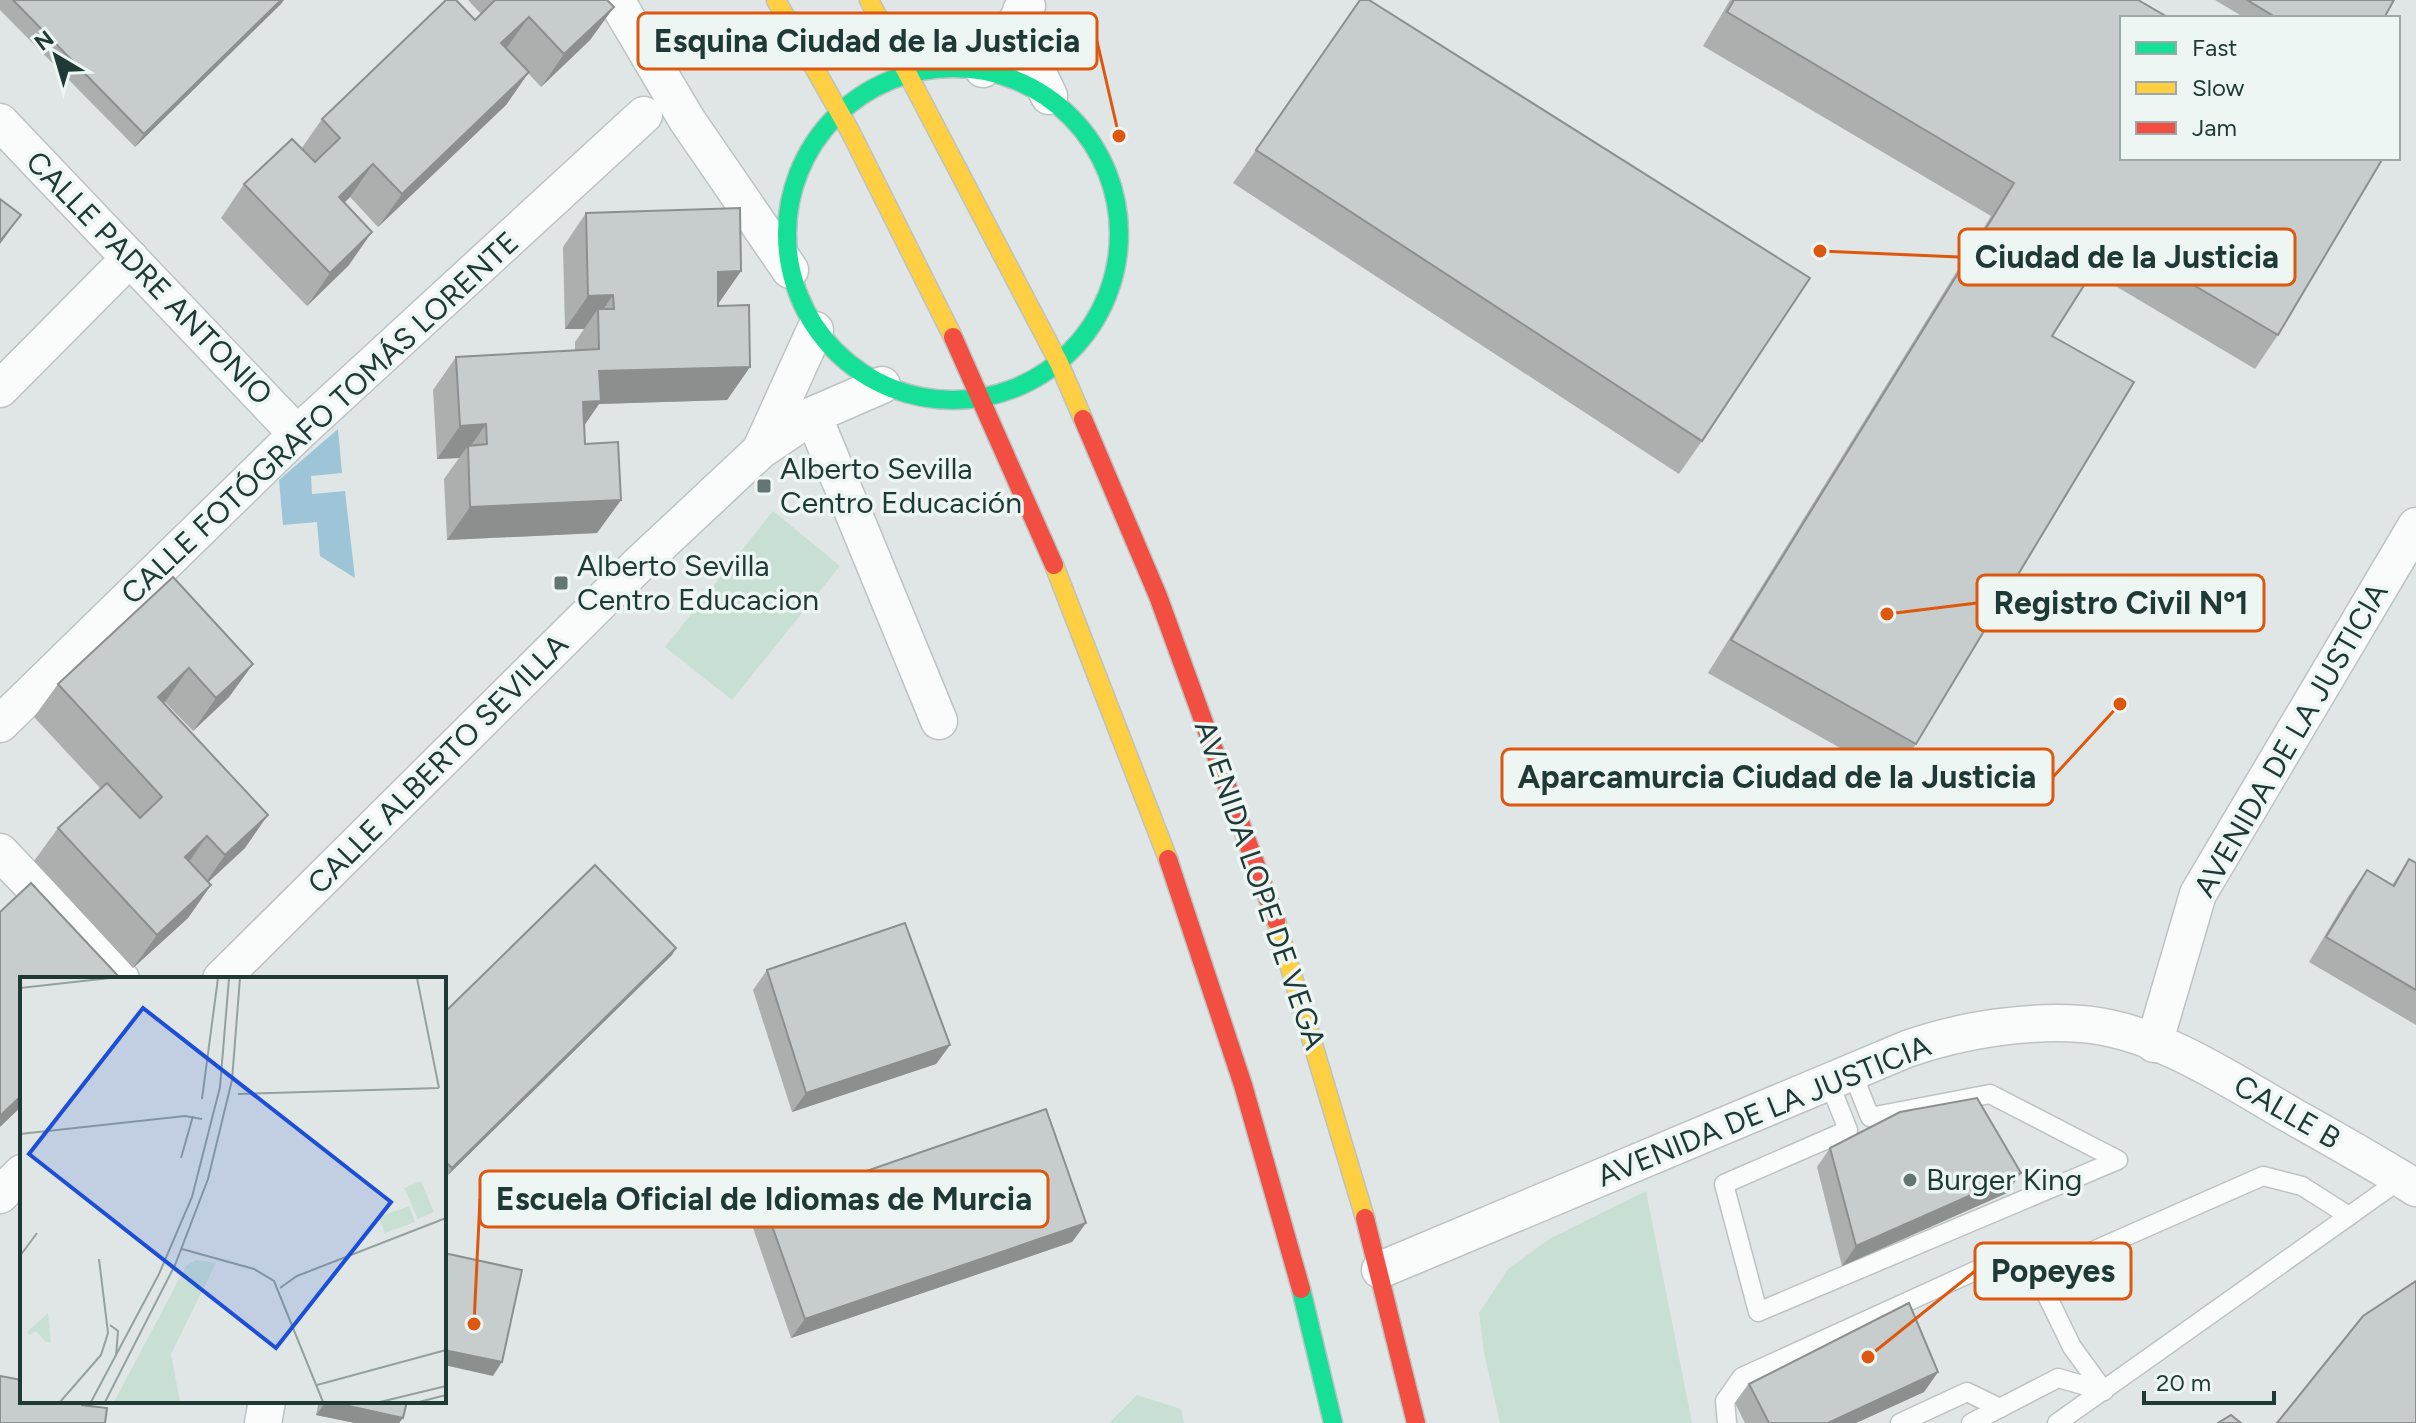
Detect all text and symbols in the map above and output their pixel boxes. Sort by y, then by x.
callout: Esquina Ciudad de la Justicia [638,13,1097,69]
north arrow [16,16,96,96]
legend [2120,16,2400,160]
text: Esquina Ciudad de la Justicia [654,22,1080,60]
text: N [29,25,59,57]
text: Fast [2192,33,2237,62]
text: Slow [2192,73,2245,102]
text: Jam [2192,113,2237,142]
street label: CALLE PADRE ANTONIO [18,143,280,412]
street label: CALLE FOTÓGRAFO TOMÁS LORENTE [113,223,526,612]
callout: Ciudad de la Justicia [1959,229,2295,285]
text: Ciudad de la Justicia [1975,238,2279,276]
place label: Alberto Sevilla Centro Educación [780,450,1022,521]
marker: Alberto Sevilla Centro Educación [755,477,773,495]
place label: Alberto Sevilla Centro Educacion [577,547,819,618]
marker: Alberto Sevilla Centro Educacion [552,574,570,592]
callout: Registro Civil Nº1 [1977,575,2264,631]
street label: AVENIDA DE LA JUSTICIA [2185,576,2396,903]
text: Registro Civil Nº1 [1993,584,2249,622]
street label: CALLE ALBERTO SEVILLA [300,625,576,901]
street label: AVENIDA LOPE DE VEGA [1187,716,1334,1055]
callout: Aparcamurcia Ciudad de la Justicia [1502,749,2053,805]
text: Aparcamurcia Ciudad de la Justicia [1518,758,2036,796]
inset map [20,977,446,1403]
street label: AVENIDA DE LA JUSTICIA [1592,1026,1937,1194]
street label: CALLE B [2227,1066,2347,1157]
place label: Burger King [1926,1161,2082,1198]
callout: Escuela Oficial de Idiomas de Murcia [480,1171,1048,1227]
marker: Burger King [1901,1171,1919,1189]
text: Escuela Oficial de Idiomas de Murcia [496,1180,1032,1218]
callout: Popeyes [1975,1243,2131,1299]
text: Popeyes [1991,1252,2115,1290]
scale bar [2144,1355,2274,1405]
text: 20 m [2156,1368,2211,1397]

